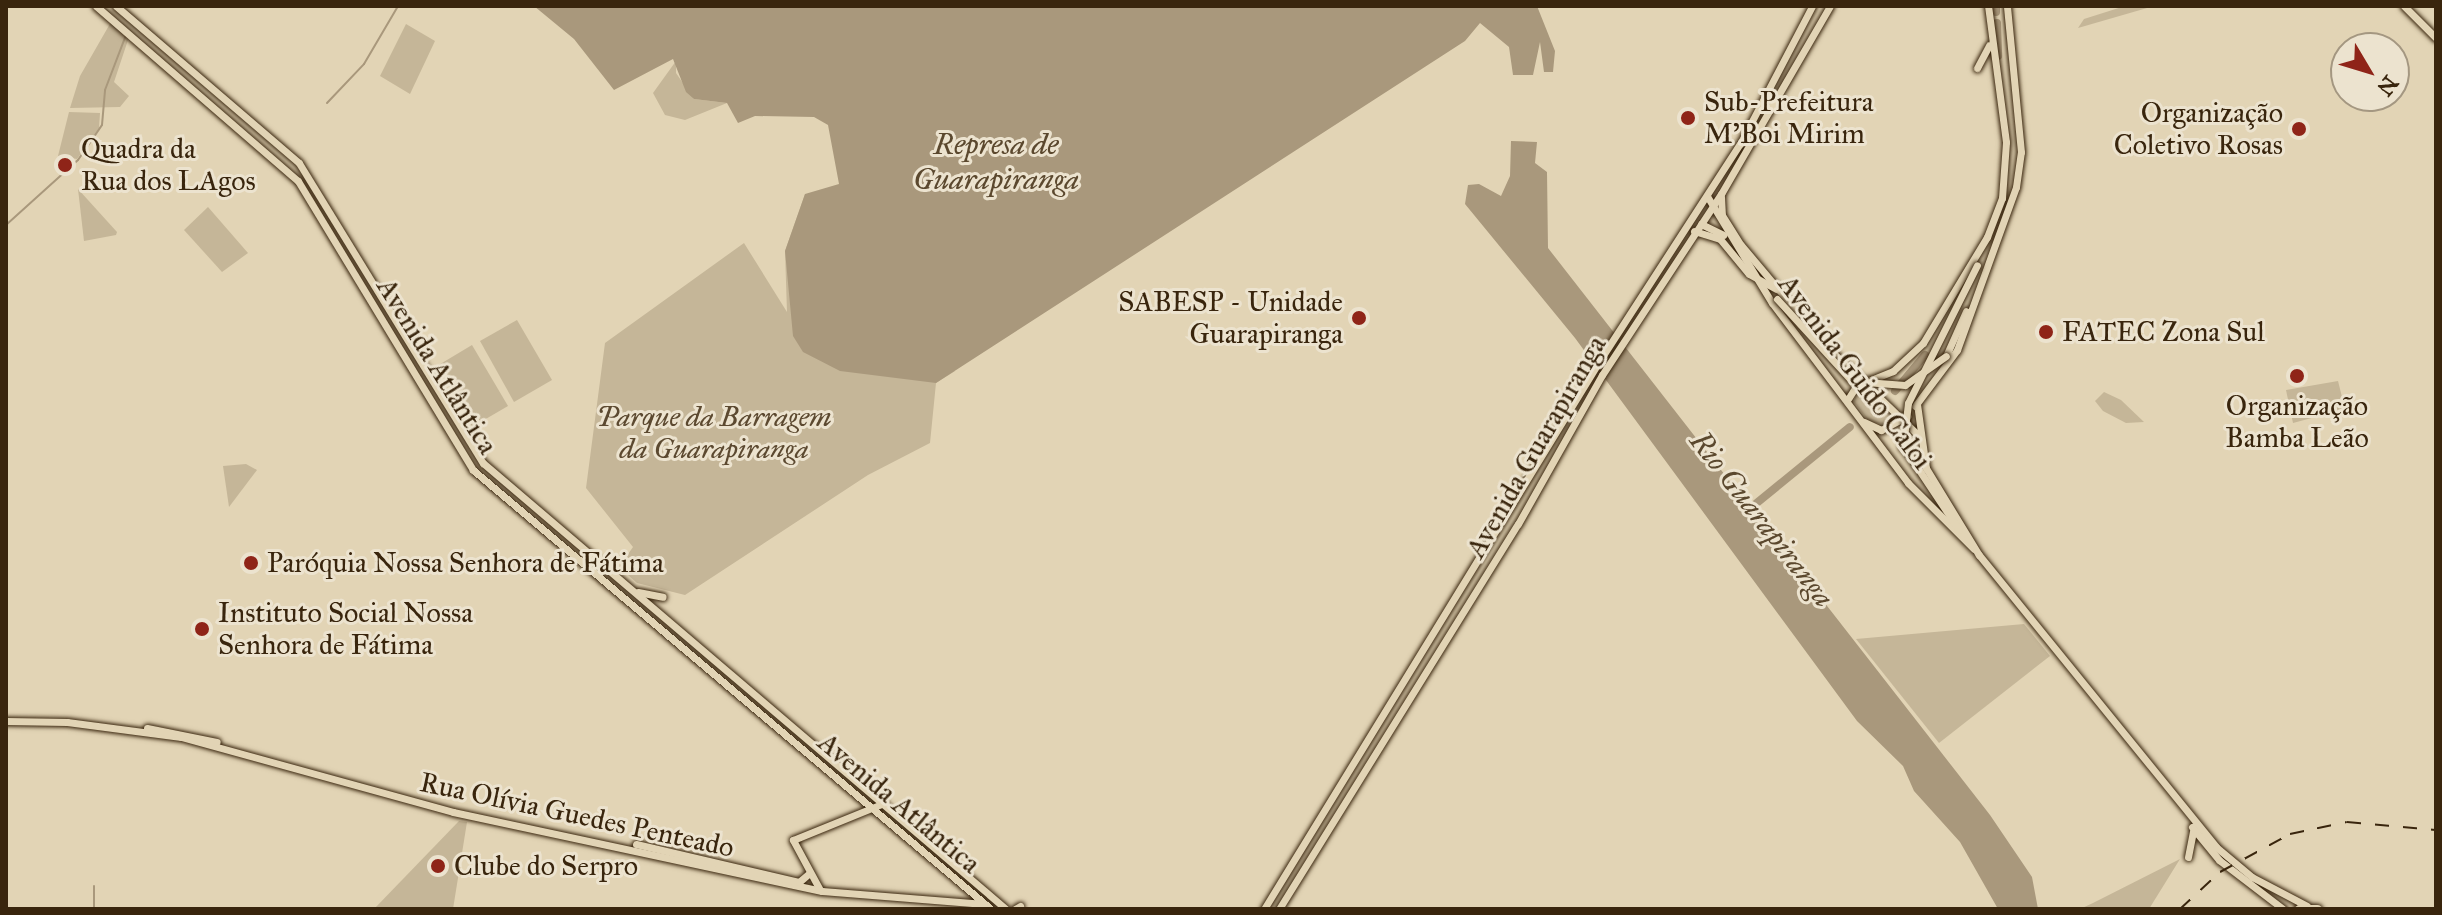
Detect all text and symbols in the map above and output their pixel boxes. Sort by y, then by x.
north arrow [2330,32,2410,112]
text: N [2371,70,2404,102]
place label: Sub-Prefeitura M'Boi Mirim [1704,85,1874,151]
place label: Organização Coletivo Rosas [2114,96,2283,162]
marker: Sub-Prefeitura M'Boi Mirim [1679,109,1697,127]
marker: Organização Coletivo Rosas [2290,120,2308,138]
water label: Represa de Guarapiranga [913,126,1079,196]
place label: Quadra da Rua dos LAgos [81,132,256,198]
marker: Quadra da Rua dos LAgos [56,156,74,174]
street label: Avenida Guido Caloi [1771,268,1939,476]
street label: Avenida Atlântica [369,272,505,460]
place label: SABESP - Unidade Guarapiranga [1118,285,1343,351]
marker: SABESP - Unidade Guarapiranga [1350,309,1368,327]
place label: FATEC Zona Sul [2062,315,2265,349]
marker: FATEC Zona Sul [2037,323,2055,341]
street label: Avenida Guarapiranga [1459,330,1613,564]
marker: Organização Bamba Leão [2288,367,2306,385]
place label: Organização Bamba Leão [2225,389,2369,455]
park label: Parque da Barragem da Guarapiranga [596,400,832,466]
water label: Rio Guarapiranga [1682,424,1842,614]
place label: Paróquia Nossa Senhora de Fátima [267,546,664,580]
marker: Paróquia Nossa Senhora de Fátima [242,554,260,572]
place label: Instituto Social Nossa Senhora de Fátima [218,596,473,662]
marker: Instituto Social Nossa Senhora de Fátima [193,620,211,638]
street label: Avenida Atlântica [811,725,987,881]
street label: Rua Olívia Guedes Penteado [417,765,737,865]
place label: Clube do Serpro [454,849,638,883]
marker: Clube do Serpro [429,857,447,875]

